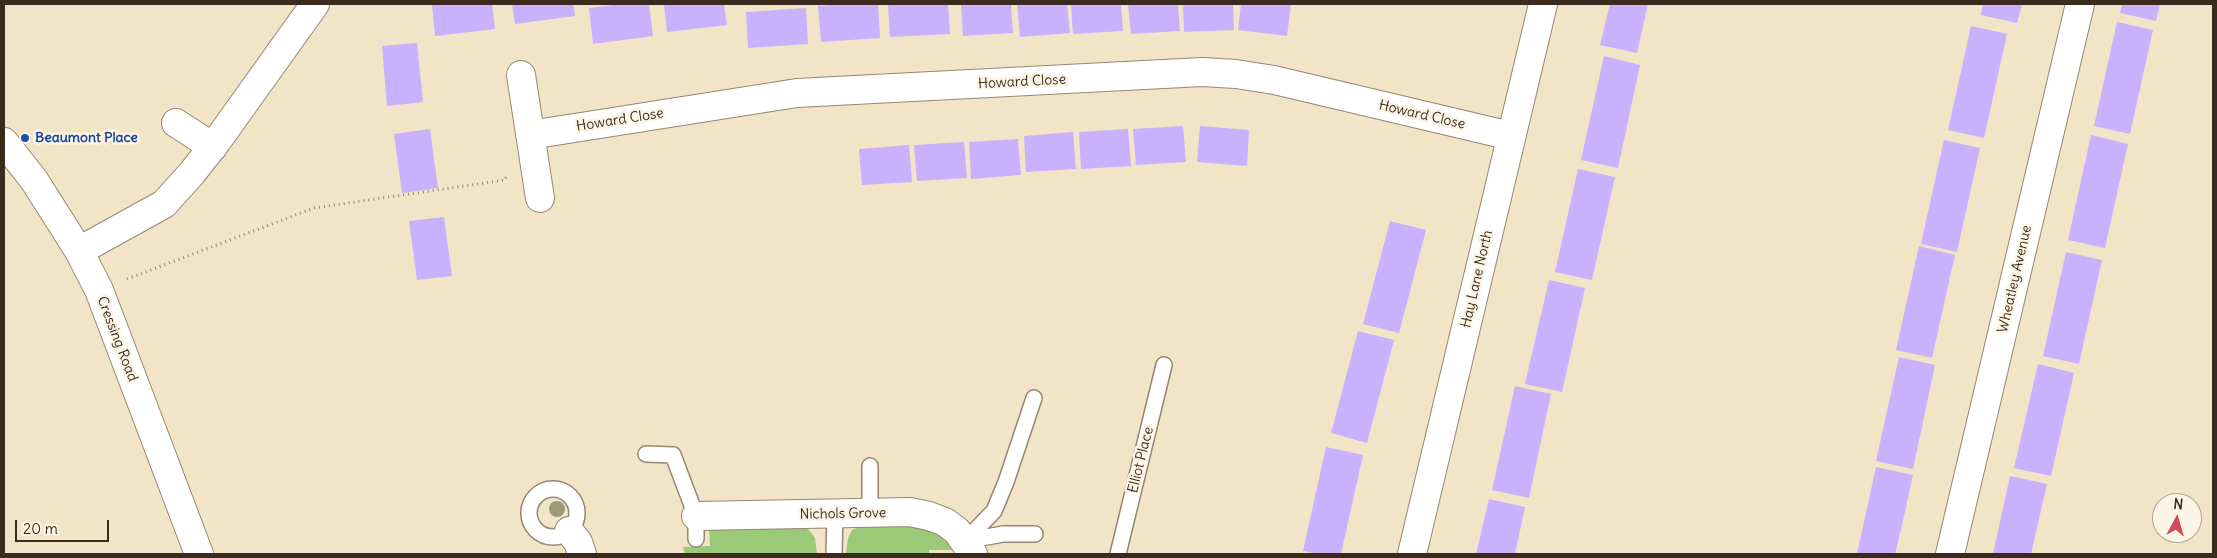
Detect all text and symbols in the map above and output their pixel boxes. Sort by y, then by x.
street label: Howard Close [978,71,1066,93]
street label: Howard Close [1377,97,1467,133]
street label: Howard Close [575,105,665,135]
place label: Beaumont Place [35,130,138,146]
marker: Beaumont Place [19,132,31,144]
street label: Wheatley Avenue [1994,224,2036,334]
street label: Hay Lane North [1458,229,1496,329]
street label: Cressing Road [93,294,141,384]
street label: Elliot Place [1125,425,1157,495]
north arrow [2152,493,2202,543]
text: N [2173,495,2184,514]
street label: Nichols Grove [800,505,886,523]
scale bar [18,510,111,542]
text: 20 m [23,519,58,538]

